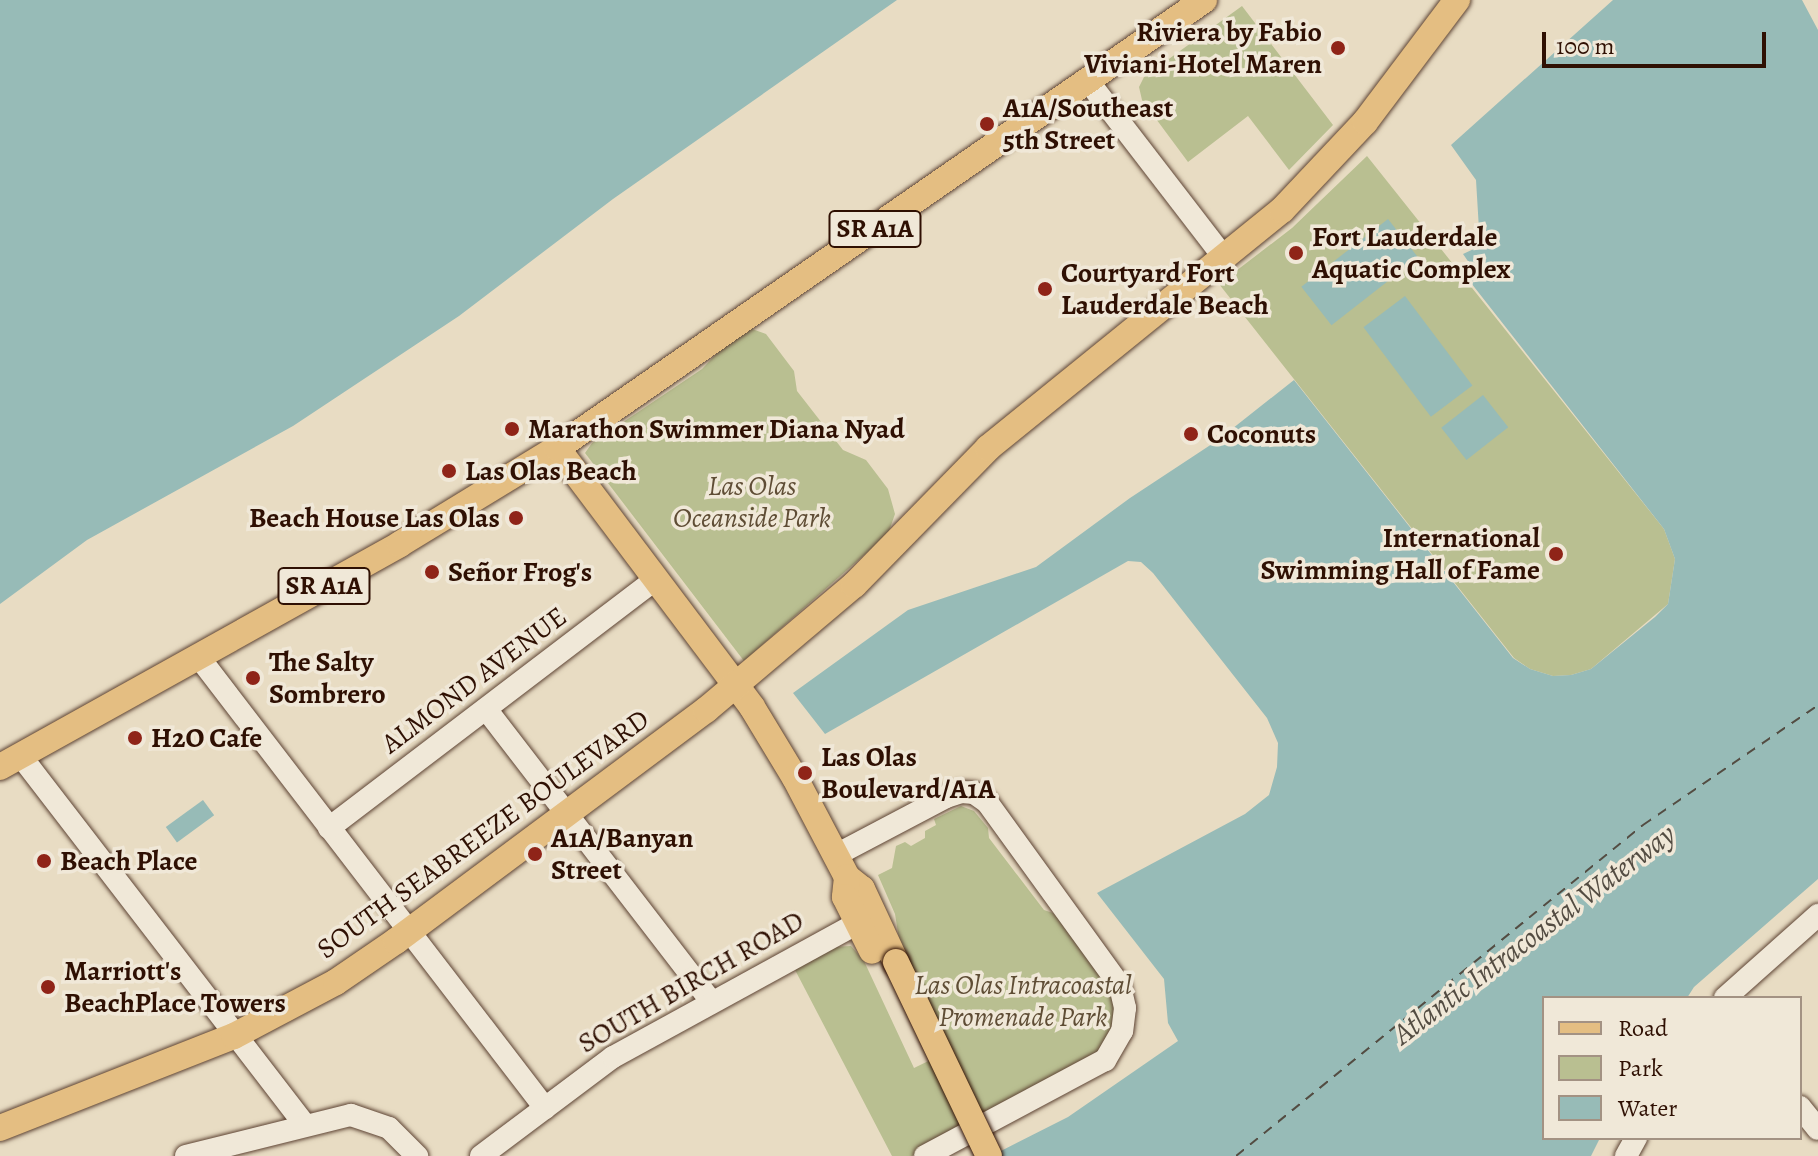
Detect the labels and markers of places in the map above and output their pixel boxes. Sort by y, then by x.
place label: Riviera by Fabio Viviani-Hotel Maren [1084,15,1322,81]
marker: Riviera by Fabio Viviani-Hotel Maren [1329,39,1347,57]
place label: A1A/Southeast 5th Street [1003,91,1173,157]
marker: A1A/Southeast 5th Street [978,115,996,133]
place label: Fort Lauderdale Aquatic Complex [1312,220,1510,286]
marker: Fort Lauderdale Aquatic Complex [1287,244,1305,262]
place label: Courtyard Fort Lauderdale Beach [1061,256,1269,322]
marker: Courtyard Fort Lauderdale Beach [1036,280,1054,298]
place label: Marathon Swimmer Diana Nyad [528,412,905,446]
place label: Coconuts [1207,417,1316,451]
marker: Marathon Swimmer Diana Nyad [503,420,521,438]
marker: Coconuts [1182,425,1200,443]
place label: Las Olas Beach [465,454,637,488]
marker: Las Olas Beach [440,462,458,480]
place label: Beach House Las Olas [249,501,500,535]
marker: Beach House Las Olas [507,509,525,527]
place label: International Swimming Hall of Fame [1261,521,1540,587]
marker: International Swimming Hall of Fame [1547,545,1565,563]
place label: Señor Frog's [448,555,592,589]
marker: Señor Frog's [423,563,441,581]
place label: The Salty Sombrero [269,645,386,711]
marker: The Salty Sombrero [244,669,262,687]
place label: H2O Cafe [151,721,262,755]
marker: H2O Cafe [126,729,144,747]
place label: Las Olas Boulevard/A1A [821,740,995,806]
marker: Las Olas Boulevard/A1A [796,764,814,782]
place label: A1A/Banyan Street [551,821,694,887]
place label: Beach Place [60,844,197,878]
marker: A1A/Banyan Street [526,845,544,863]
marker: Beach Place [35,852,53,870]
place label: Marriott's BeachPlace Towers [64,954,286,1020]
marker: Marriott's BeachPlace Towers [39,978,57,996]

